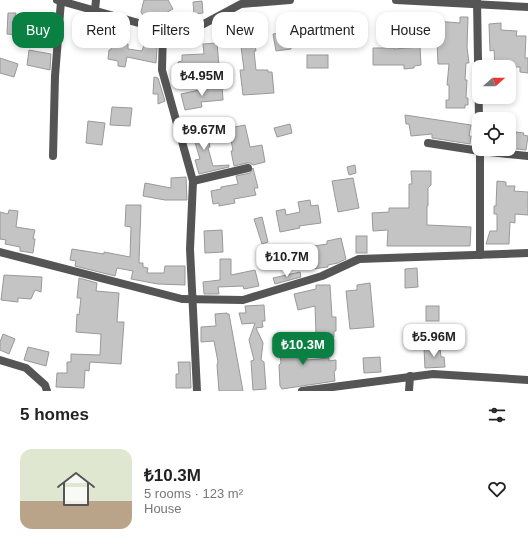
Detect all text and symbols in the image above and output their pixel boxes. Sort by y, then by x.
chip: Buy [12,12,64,48]
chip: Rent [72,12,130,48]
chip: Filters [138,12,204,48]
chip: New [212,12,268,48]
chip: Apartment [276,12,368,48]
chip: House [376,12,445,48]
north arrow [472,60,516,104]
map controls [472,60,516,156]
pin: ₺4.95M [169,63,235,97]
text: ₺4.95M [180,68,224,83]
button: locate [472,112,516,156]
pin: ₺9.67M [171,117,237,151]
text: ₺9.67M [182,122,226,137]
pin: ₺10.7M [254,244,320,278]
text: ₺10.7M [265,249,309,264]
pin: ₺5.96M [401,324,467,358]
text: ₺5.96M [412,329,456,344]
pin: ₺10.3M [270,332,336,366]
text: ₺10.3M [281,337,325,352]
icon: filters [486,404,508,426]
text: 5 homes [20,405,89,424]
icon: home [52,465,100,513]
text: ₺10.3M [144,466,201,485]
icon: heart [486,478,508,500]
text: 5 rooms · 123 m² [144,486,243,501]
text: House [144,501,182,516]

